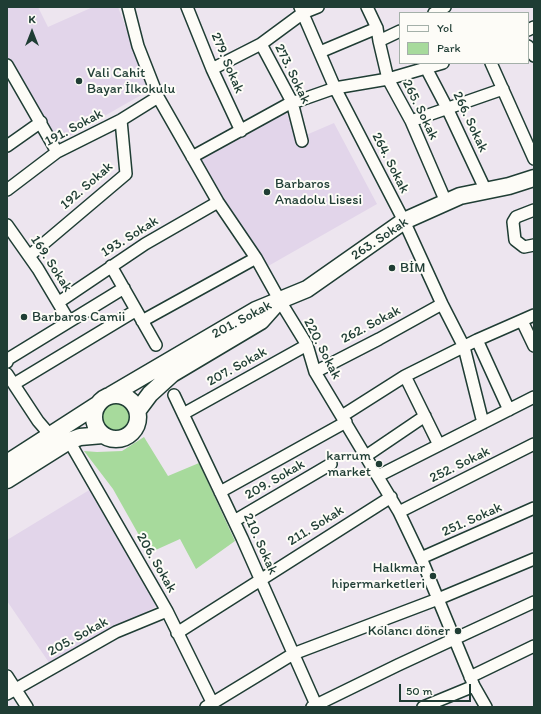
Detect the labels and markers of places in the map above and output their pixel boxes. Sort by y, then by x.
place label: Vali Cahit Bayar İlkokulu [87,65,175,98]
marker: Vali Cahit Bayar İlkokulu [74,76,84,86]
place label: Barbaros Anadolu Lisesi [275,176,362,208]
marker: Barbaros Anadolu Lisesi [262,187,272,197]
place label: BİM [400,260,426,276]
marker: BİM [387,263,397,273]
place label: Barbaros Camii [32,309,125,325]
marker: Barbaros Camii [19,312,29,322]
place label: karrum market [326,448,371,480]
marker: karrum market [374,459,384,469]
place label: Halkmar hipermarketleri [332,560,425,592]
marker: Halkmar hipermarketleri [428,571,438,581]
place label: Kolancı döner [368,623,450,639]
marker: Kolancı döner [453,626,463,636]

